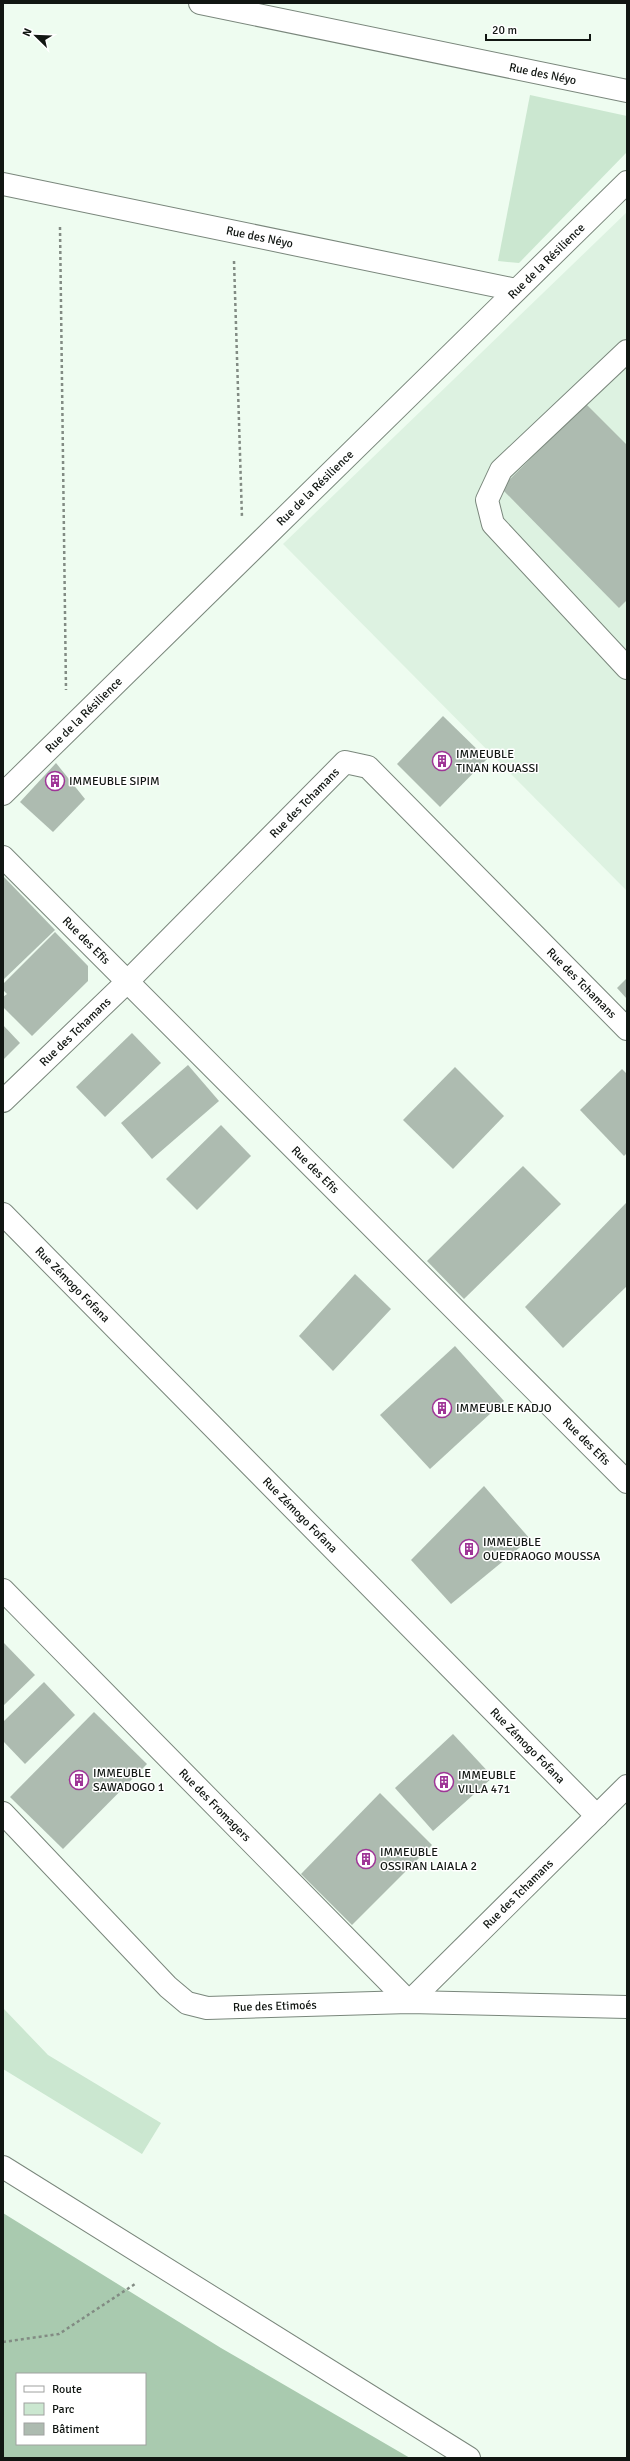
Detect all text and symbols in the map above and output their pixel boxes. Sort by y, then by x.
north arrow [16,16,56,56]
scale bar [486,16,590,42]
text: 20 m [492,23,517,38]
text: N [20,26,35,38]
street label: Rue des Néyo [508,59,578,88]
street label: Rue de la Résilience [505,220,588,302]
street label: Rue des Néyo [225,223,294,251]
street label: Rue de la Résilience [273,447,357,529]
street label: Rue de la Résilience [42,674,125,756]
place label: IMMEUBLE TINAN KOUASSI [456,747,539,776]
building icon: IMMEUBLE TINAN KOUASSI [431,750,453,772]
street label: Rue des Tchamans [266,765,343,841]
building icon: IMMEUBLE SIPIM [44,770,66,792]
place label: IMMEUBLE SIPIM [69,774,160,789]
street label: Rue des Efis [59,913,113,968]
street label: Rue des Tchamans [544,945,620,1022]
street label: Rue des Tchamans [36,994,114,1069]
street label: Rue des Efis [288,1143,342,1197]
street label: Rue Zémogo Fofana [32,1243,113,1326]
building icon: IMMEUBLE KADJO [431,1397,453,1419]
place label: IMMEUBLE KADJO [456,1401,552,1416]
street label: Rue des Efis [560,1415,614,1469]
street label: Rue Zémogo Fofana [259,1474,341,1556]
place label: IMMEUBLE OUEDRAOGO MOUSSA [483,1535,601,1564]
building icon: IMMEUBLE OUEDRAOGO MOUSSA [458,1538,480,1560]
street label: Rue Zémogo Fofana [487,1705,568,1787]
street label: Rue des Fromagers [176,1765,254,1845]
place label: IMMEUBLE SAWADOGO 1 [93,1766,164,1795]
place label: IMMEUBLE VILLA 471 [458,1768,516,1797]
building icon: IMMEUBLE SAWADOGO 1 [68,1769,90,1791]
building icon: IMMEUBLE VILLA 471 [433,1771,455,1793]
place label: IMMEUBLE OSSIRAN LAIALA 2 [380,1845,477,1874]
building icon: IMMEUBLE OSSIRAN LAIALA 2 [355,1848,377,1870]
street label: Rue des Tchamans [480,1856,556,1932]
street label: Rue des Etimoés [233,1997,317,2015]
legend [16,2373,146,2445]
text: Route [52,2382,82,2397]
text: Parc [52,2402,75,2417]
text: Bâtiment [52,2422,99,2437]

